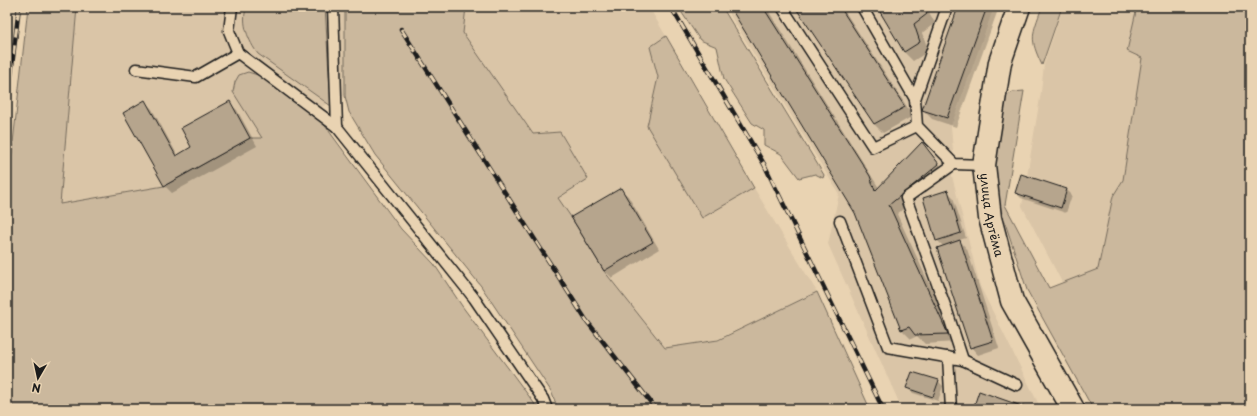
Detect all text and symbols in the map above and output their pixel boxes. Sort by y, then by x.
street label: улица Артёма [976,172,1009,259]
north arrow [18,358,58,398]
text: N [30,379,42,397]

